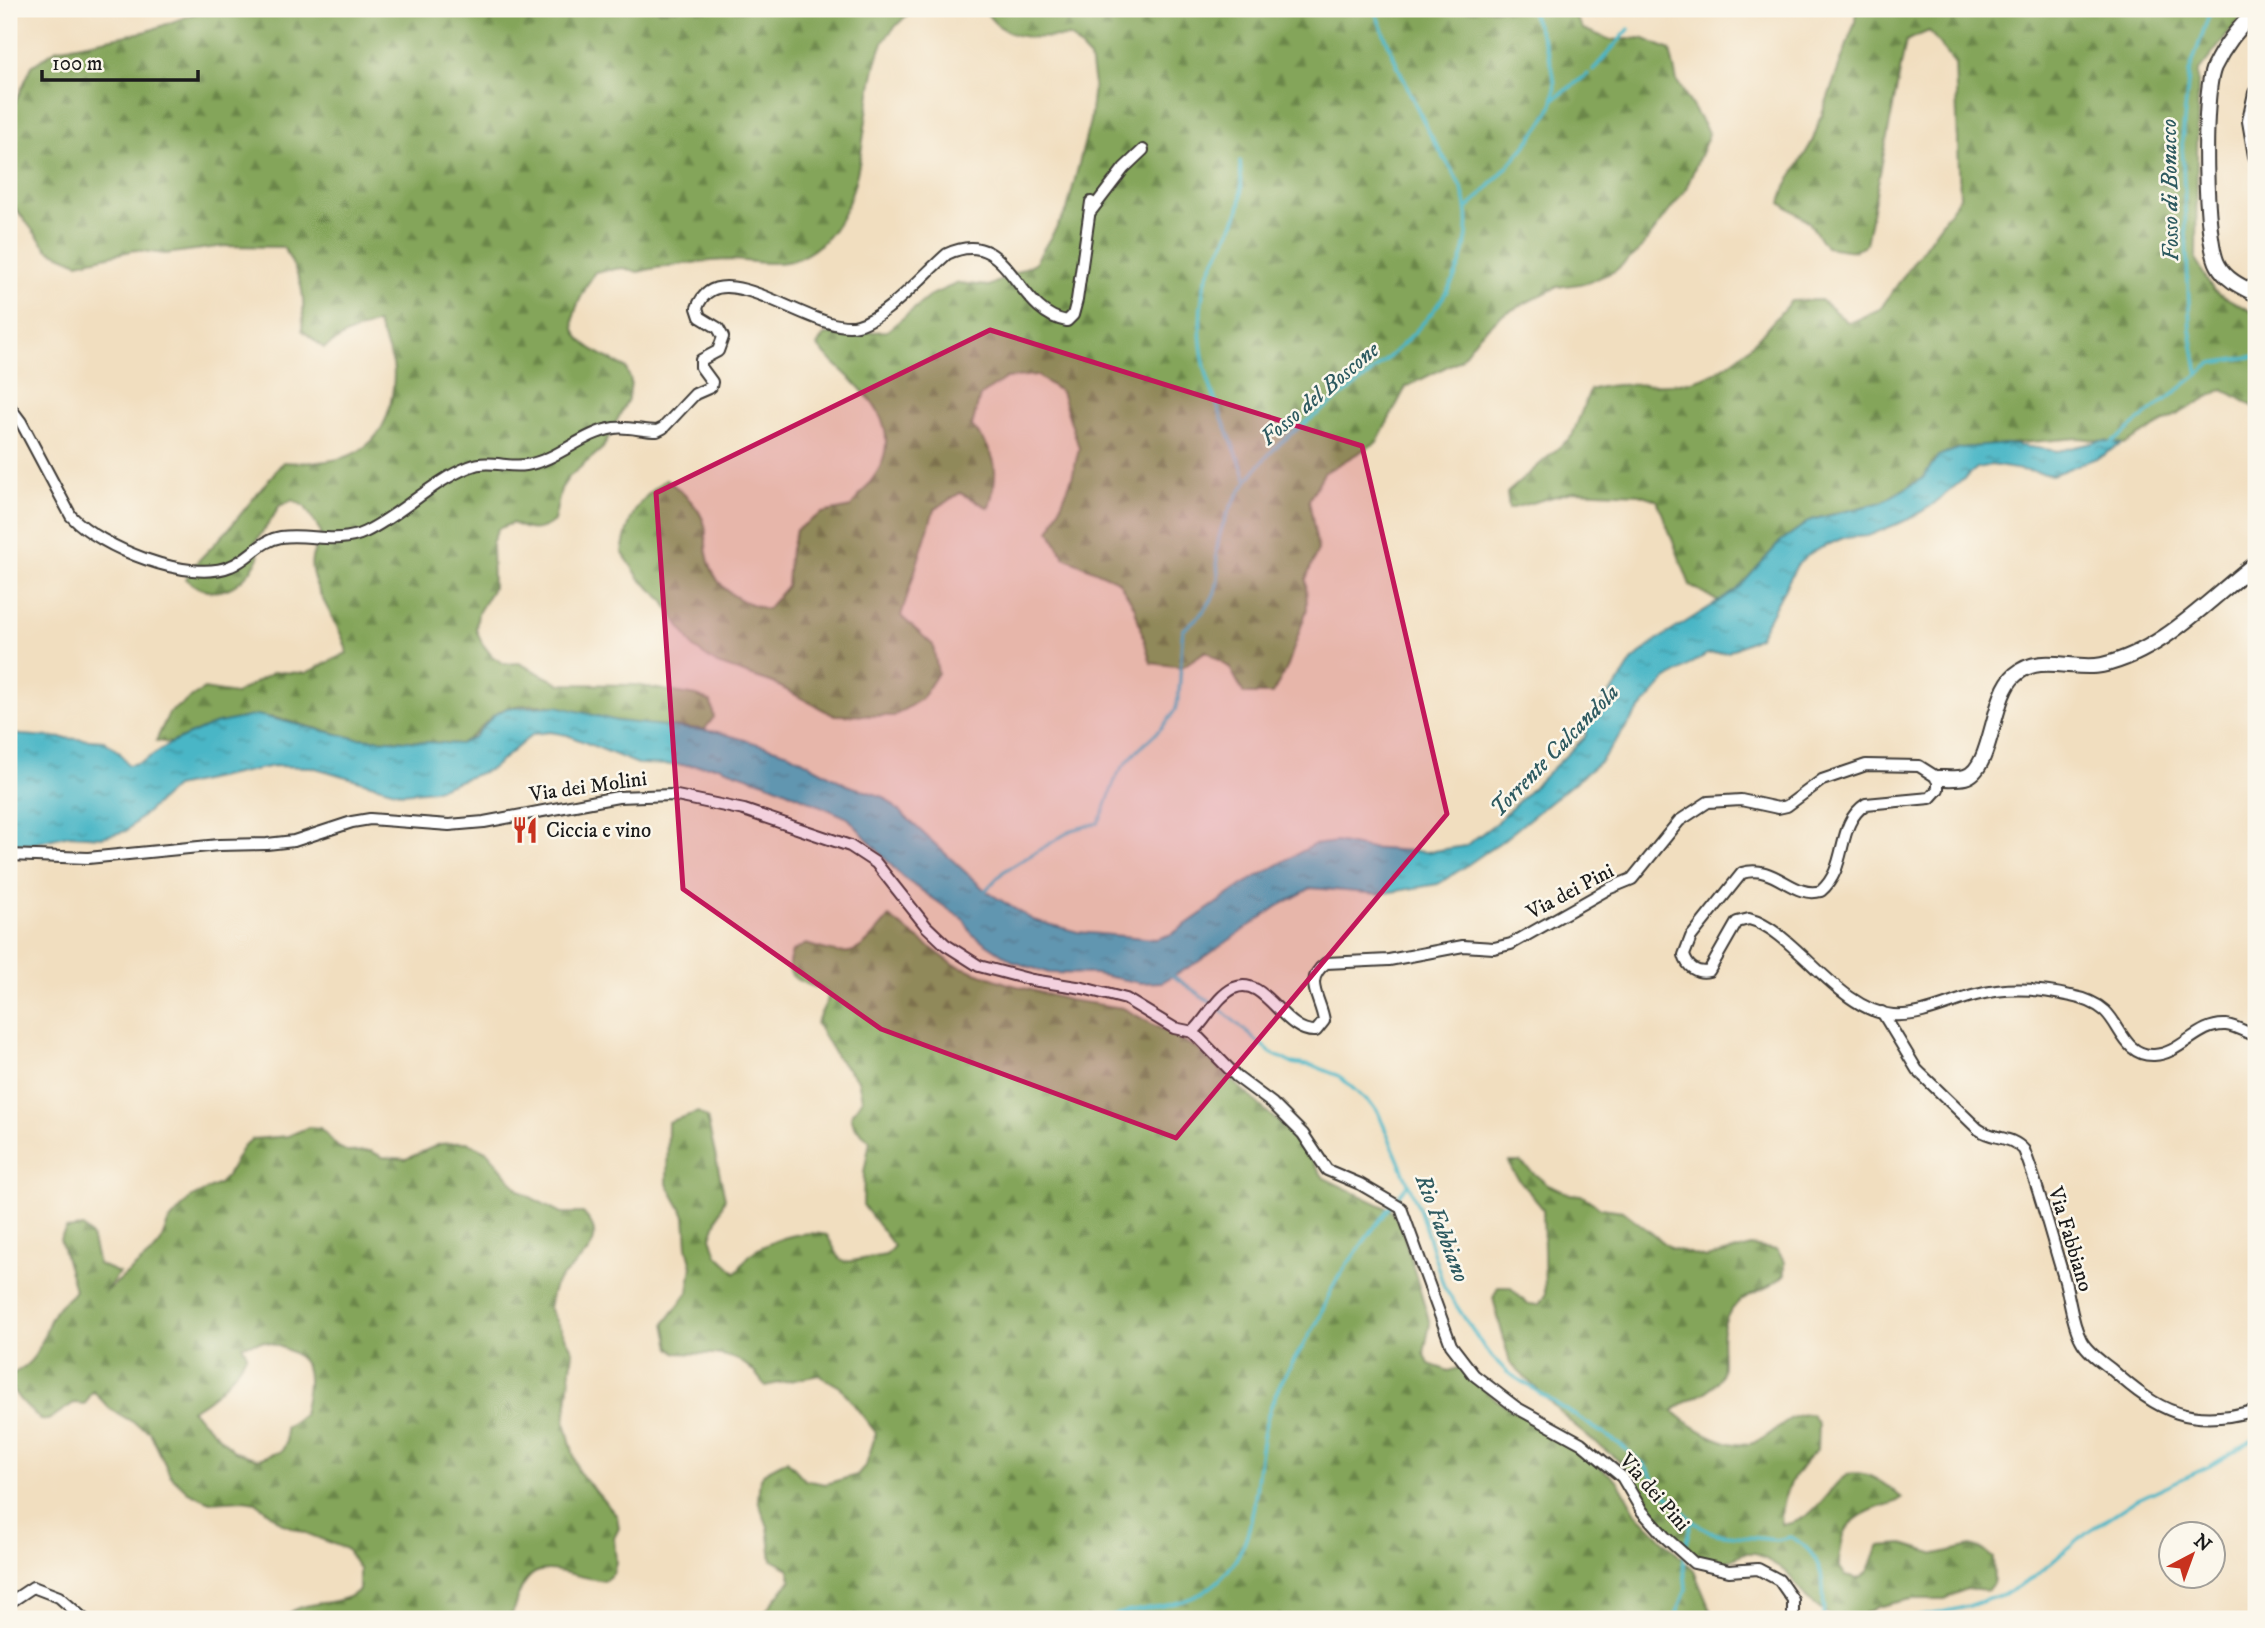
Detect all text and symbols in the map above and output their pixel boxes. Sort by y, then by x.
scale bar [42,38,198,82]
text: 100 m [52,51,103,77]
water label: Fosso di Bonacco [2155,119,2186,261]
water label: Fosso del Boscone [1254,335,1386,452]
water label: Torrente Calcandola [1484,679,1626,823]
street label: Via dei Molini [527,766,648,808]
restaurant icon: Ciccia e vino [510,815,540,845]
place label: Ciccia e vino [546,818,651,844]
street label: Via dei Pini [1522,858,1619,926]
water label: Rio Fabbiano [1407,1169,1475,1287]
street label: Via Fabbiano [2041,1183,2098,1295]
street label: Via dei Pini [1613,1448,1695,1537]
north arrow [2156,1520,2226,1590]
text: N [2189,1530,2216,1557]

